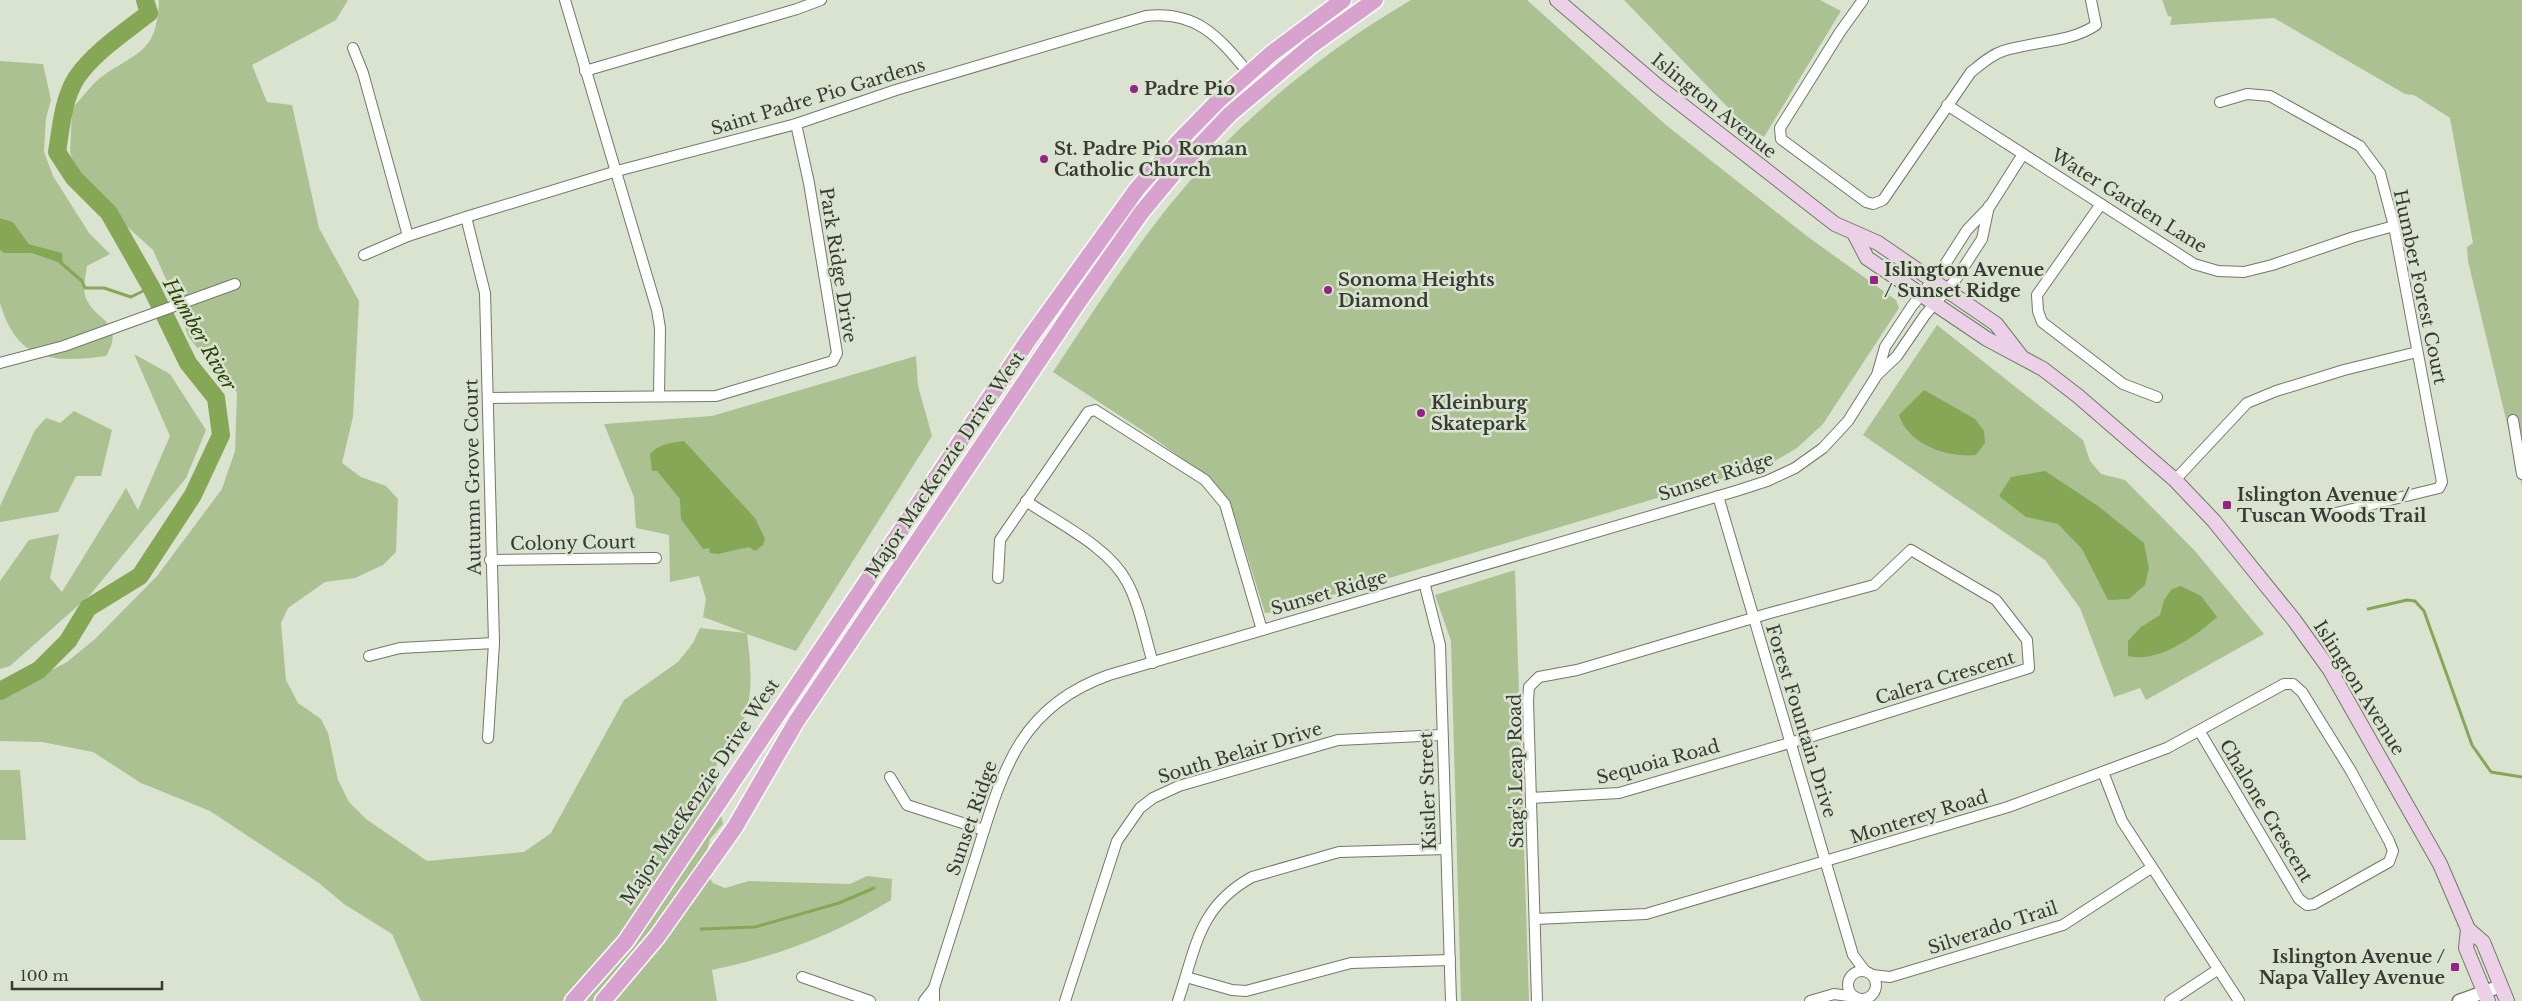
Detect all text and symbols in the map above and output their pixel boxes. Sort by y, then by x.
street label: Islington Avenue [1647,49,1781,163]
street label: Saint Padre Pio Gardens [708,54,928,140]
place label: Padre Pio [1144,78,1235,100]
marker: Padre Pio [1128,83,1140,95]
place label: St. Padre Pio Roman Catholic Church [1054,138,1248,181]
street label: Water Garden Lane [2046,143,2211,258]
marker: St. Padre Pio Roman Catholic Church [1038,153,1050,165]
street label: Park Ridge Drive [815,186,861,344]
street label: Humber Forest Court [2389,188,2451,387]
place label: Islington Avenue / Sunset Ridge [1884,259,2044,302]
place label: Sonoma Heights Diamond [1338,269,1495,312]
water label: Humber River [158,273,242,396]
marker: Islington Avenue / Sunset Ridge [1868,274,1880,286]
marker: Sonoma Heights Diamond [1322,284,1334,296]
street label: Major MacKenzie Drive West [861,347,1029,582]
street label: Autumn Grove Court [460,378,486,577]
place label: Kleinburg Skatepark [1431,392,1528,435]
marker: Kleinburg Skatepark [1415,407,1427,419]
street label: Sunset Ridge [1656,448,1776,506]
place label: Islington Avenue / Tuscan Woods Trail [2237,484,2427,527]
marker: Islington Avenue / Tuscan Woods Trail [2221,499,2233,511]
street label: Colony Court [510,531,636,555]
street label: Sunset Ridge [1268,566,1390,620]
street label: Islington Avenue [2309,617,2409,759]
street label: Forest Fountain Drive [1761,621,1841,821]
street label: Calera Crescent [1873,646,2018,710]
street label: Major MacKenzie Drive West [616,674,784,909]
street label: Stag's Leap Road [1504,693,1528,849]
street label: South Belair Drive [1155,718,1325,788]
street label: Kistler Street [1415,731,1441,851]
street label: Sequoia Road [1594,735,1722,789]
street label: Chalone Crescent [2215,736,2317,887]
street label: Sunset Ridge [942,758,1002,878]
street label: Monterey Road [1847,786,1991,848]
street label: Silverado Trail [1925,897,2061,959]
place label: Islington Avenue / Napa Valley Avenue [2259,946,2445,989]
scale bar [12,958,162,990]
marker: Islington Avenue / Napa Valley Avenue [2449,961,2461,973]
text: 100 m [20,966,69,985]

